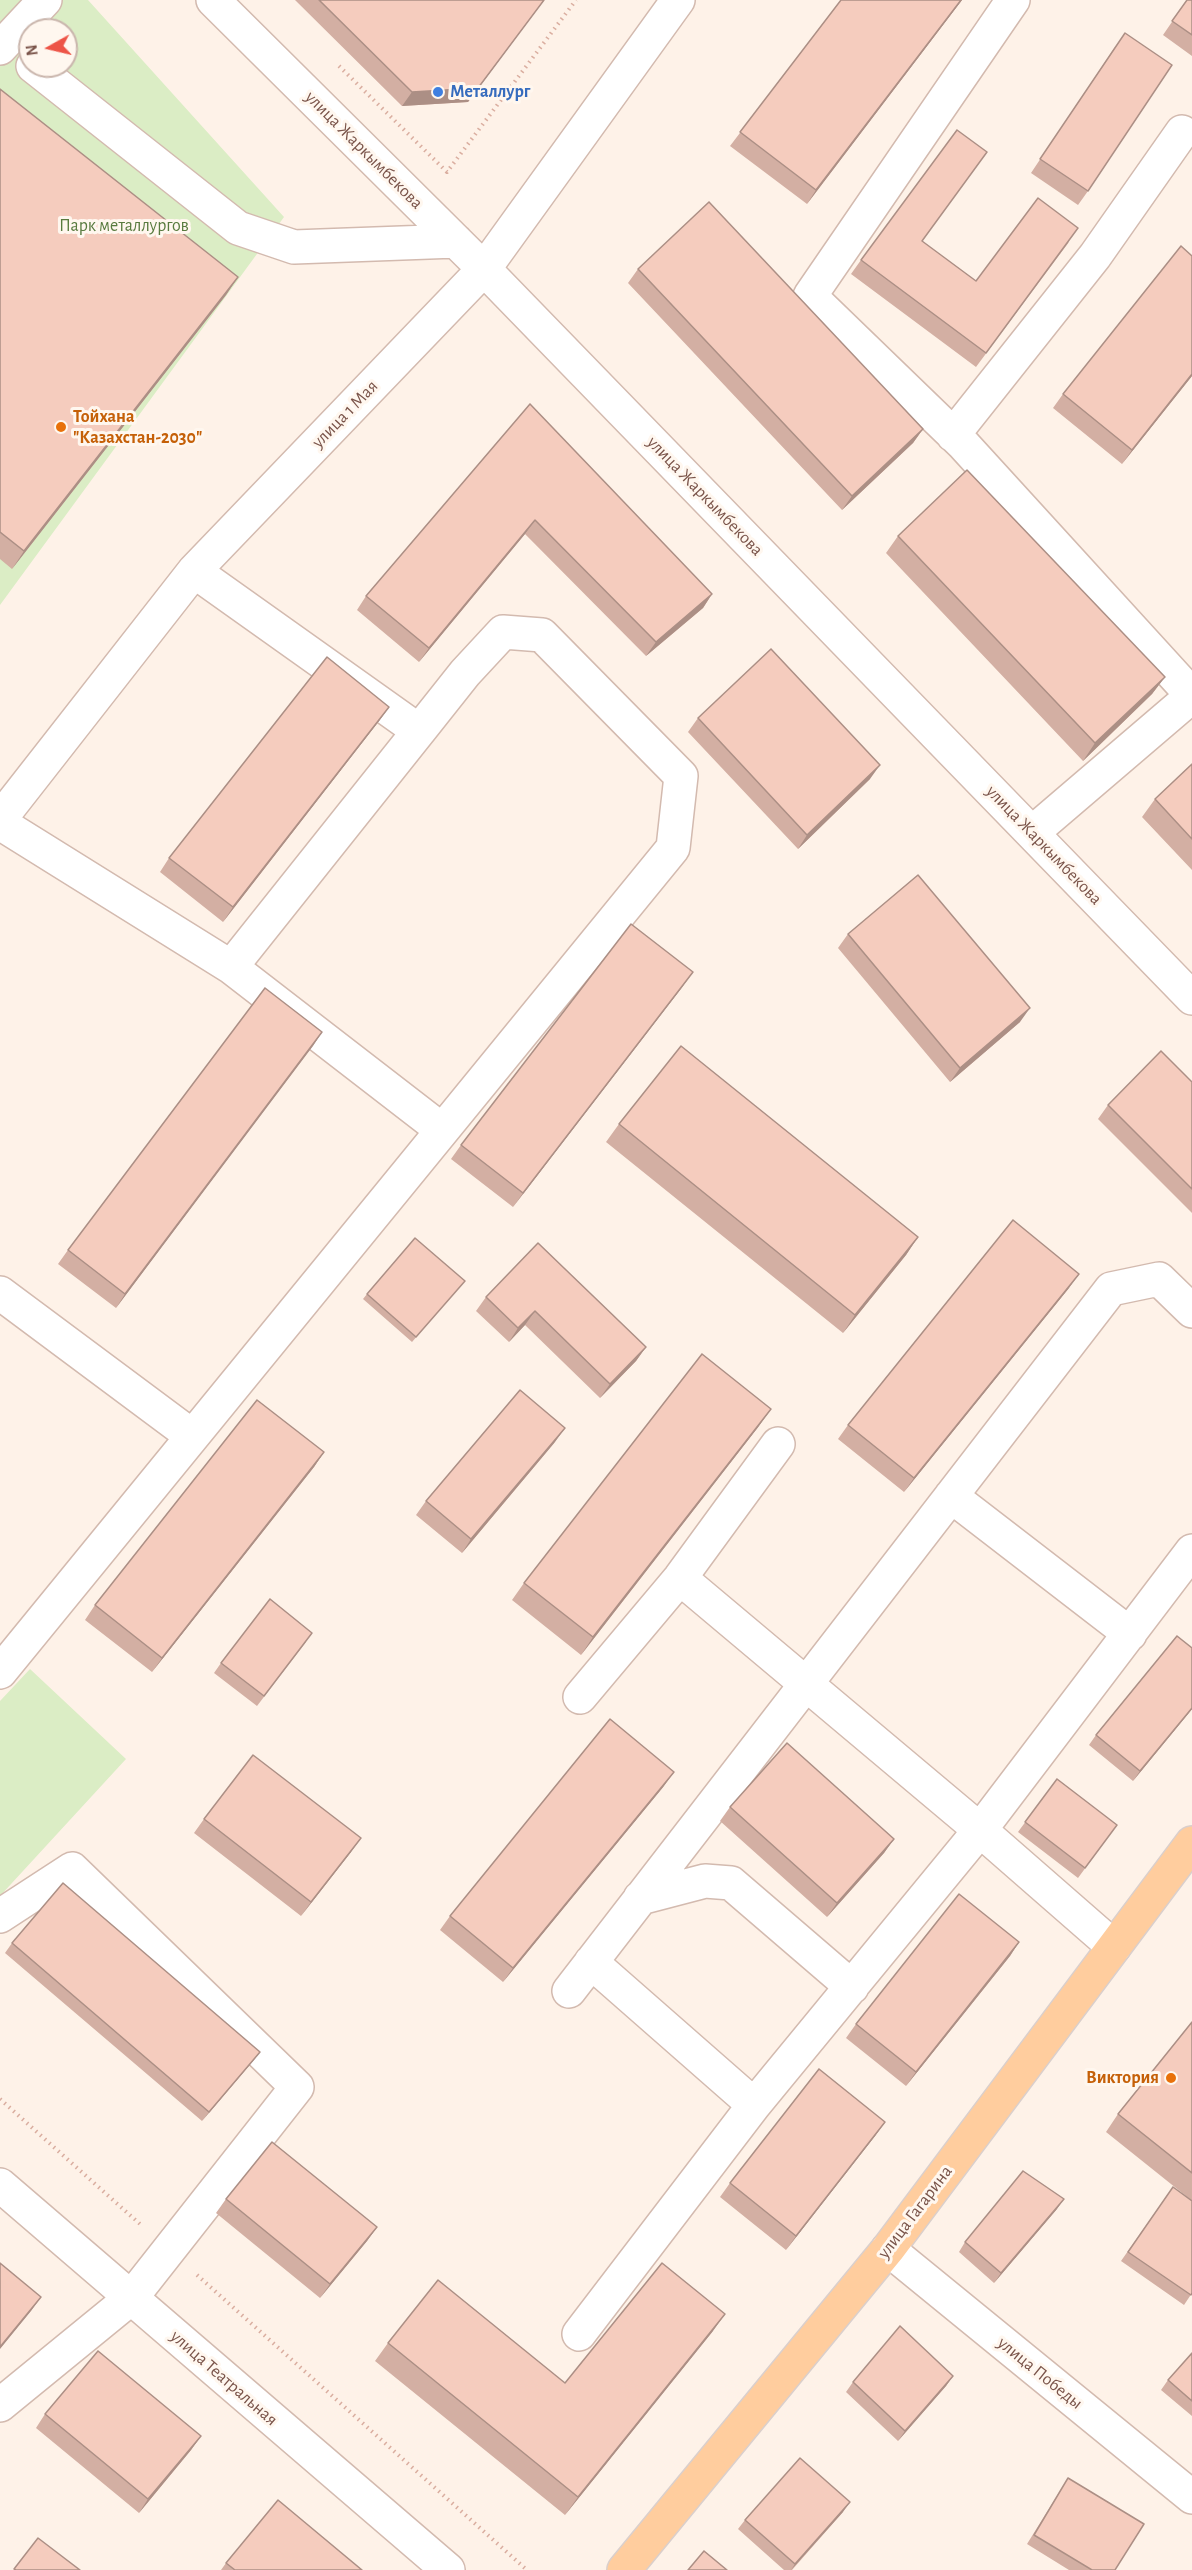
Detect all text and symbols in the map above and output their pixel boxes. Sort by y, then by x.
north arrow [18,18,78,78]
text: N [23,44,41,57]
place label: Металлург [450,81,530,103]
marker: Металлург [431,85,445,99]
street label: улица Жаркымбекова [300,86,428,214]
park label: Парк металлургов [59,215,189,237]
street label: улица 1 Мая [307,376,383,452]
place label: Тойхана "Казахстан-2030" [73,406,202,448]
marker: Тойхана "Казахстан-2030" [54,420,68,434]
street label: улица Жаркымбекова [642,432,768,560]
street label: улица Жаркымбекова [981,781,1107,909]
place label: Виктория [1086,2067,1159,2089]
marker: Виктория [1164,2071,1178,2085]
street label: улица Гагарина [873,2161,957,2263]
street label: улица Театральная [166,2326,282,2430]
street label: улица Победы [993,2332,1087,2414]

